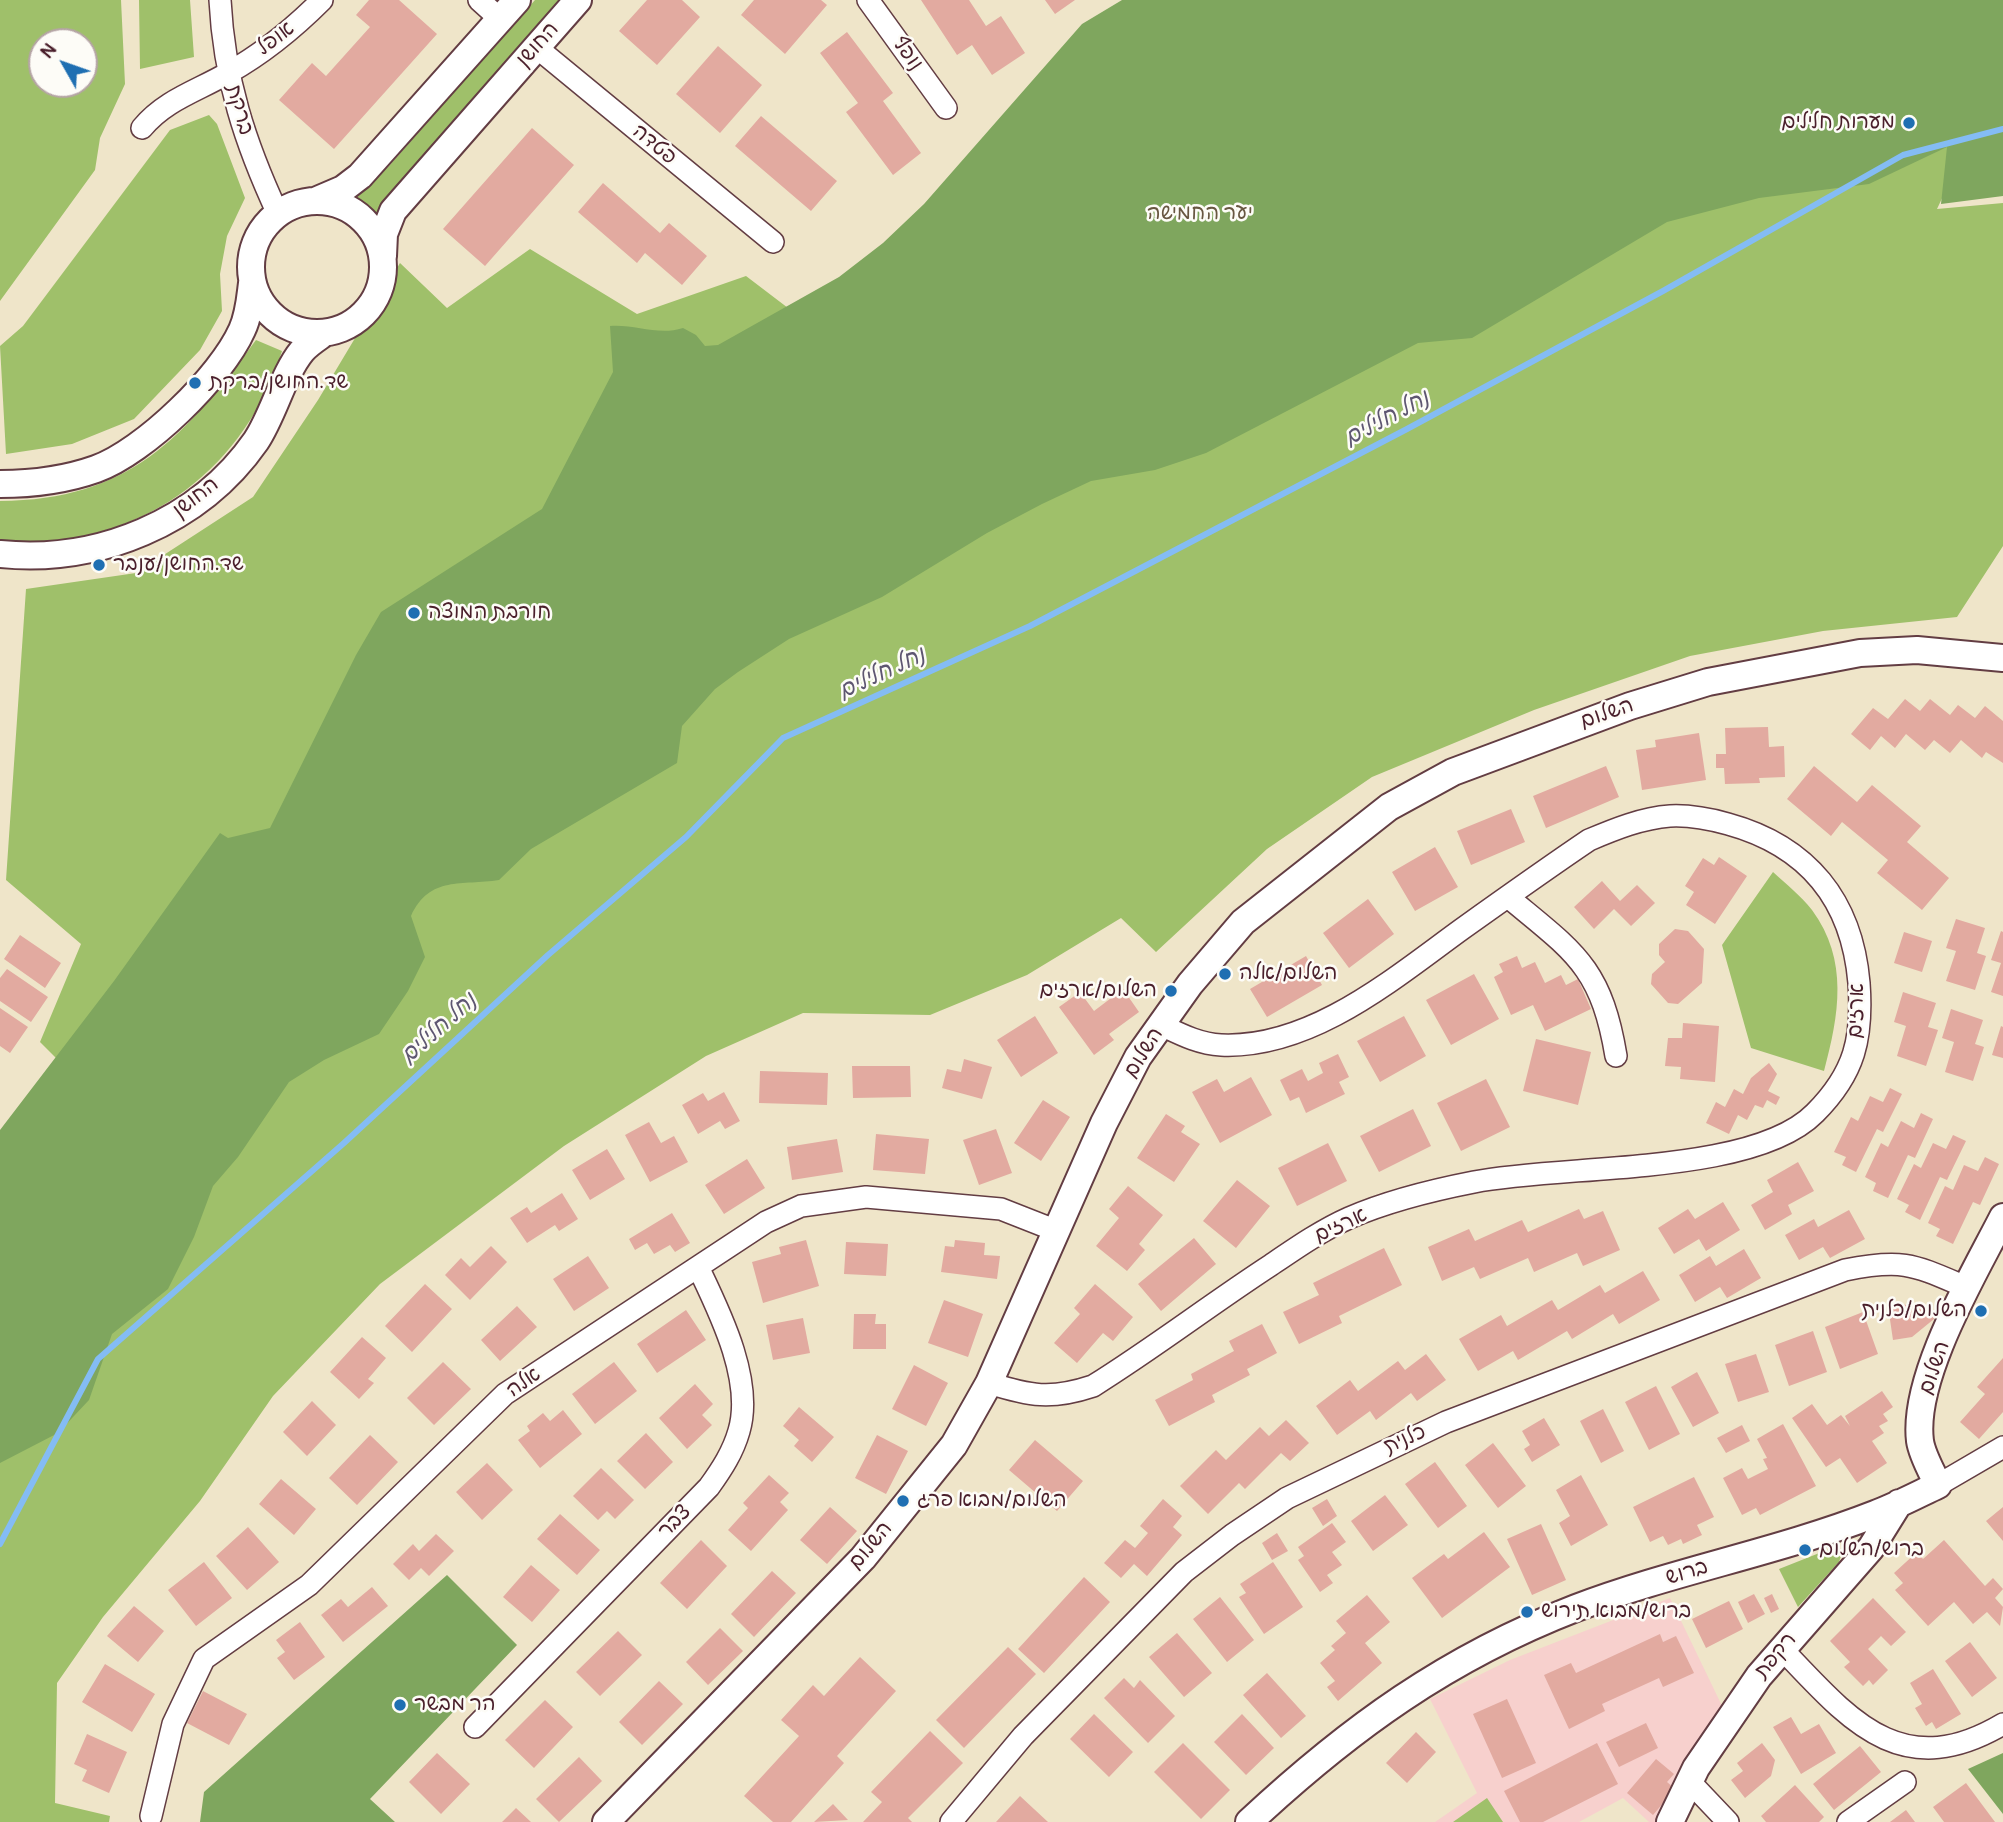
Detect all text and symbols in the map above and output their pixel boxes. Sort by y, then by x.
street label: אופל [252,17,300,61]
street label: החושן [511,17,565,73]
north arrow [28,28,98,98]
street label: נופף [886,32,928,76]
text: N [35,38,62,63]
street label: ברקת [220,82,258,138]
place label: מערות חלילים [1781,110,1895,136]
marker: מערות חלילים [1901,115,1917,131]
street label: פטדה [627,119,681,171]
park label: יער החמישה [1147,201,1253,227]
place label: שד.החושן/ברקת [209,370,348,396]
marker: שד.החושן/ברקת [187,375,203,391]
water label: נחל חלילים [1340,385,1434,453]
street label: החושן [168,472,224,524]
place label: שד.החושן/ענבר [113,552,244,578]
marker: שד.החושן/ענבר [91,557,107,573]
place label: חורבת המוצה [428,600,551,626]
marker: חורבת המוצה [406,605,422,621]
water label: נחל חלילים [834,642,930,706]
street label: השלום [1577,693,1637,735]
place label: השלום/אלה [1239,961,1337,987]
marker: השלום/אלה [1217,966,1233,982]
place label: השלום/ארזים [1039,978,1157,1004]
marker: השלום/ארזים [1163,983,1179,999]
street label: ארזים [1843,983,1871,1039]
water label: נחל חלילים [395,988,483,1070]
street label: השלום [1119,1023,1169,1083]
street label: ארזים [1311,1203,1371,1249]
place label: השלום/כלנית [1861,1298,1967,1324]
marker: השלום/כלנית [1973,1303,1989,1319]
street label: השלום [1914,1338,1956,1398]
street label: אלה [502,1362,546,1404]
street label: כלנית [1380,1420,1430,1460]
place label: השלום/מבוא פרג [917,1488,1067,1514]
marker: השלום/מבוא פרג [895,1493,911,1509]
street label: צבר [653,1500,697,1544]
street label: השלום [844,1517,898,1575]
place label: ברוש/השלום [1819,1537,1924,1563]
marker: ברוש/השלום [1797,1542,1813,1558]
street label: ברוש [1663,1555,1711,1591]
place label: ברוש/מבוא תירוש [1541,1599,1691,1625]
marker: ברוש/מבוא תירוש [1519,1604,1535,1620]
street label: רקפת [1750,1628,1802,1684]
place label: הר מבשר [414,1692,496,1718]
marker: הר מבשר [392,1697,408,1713]

